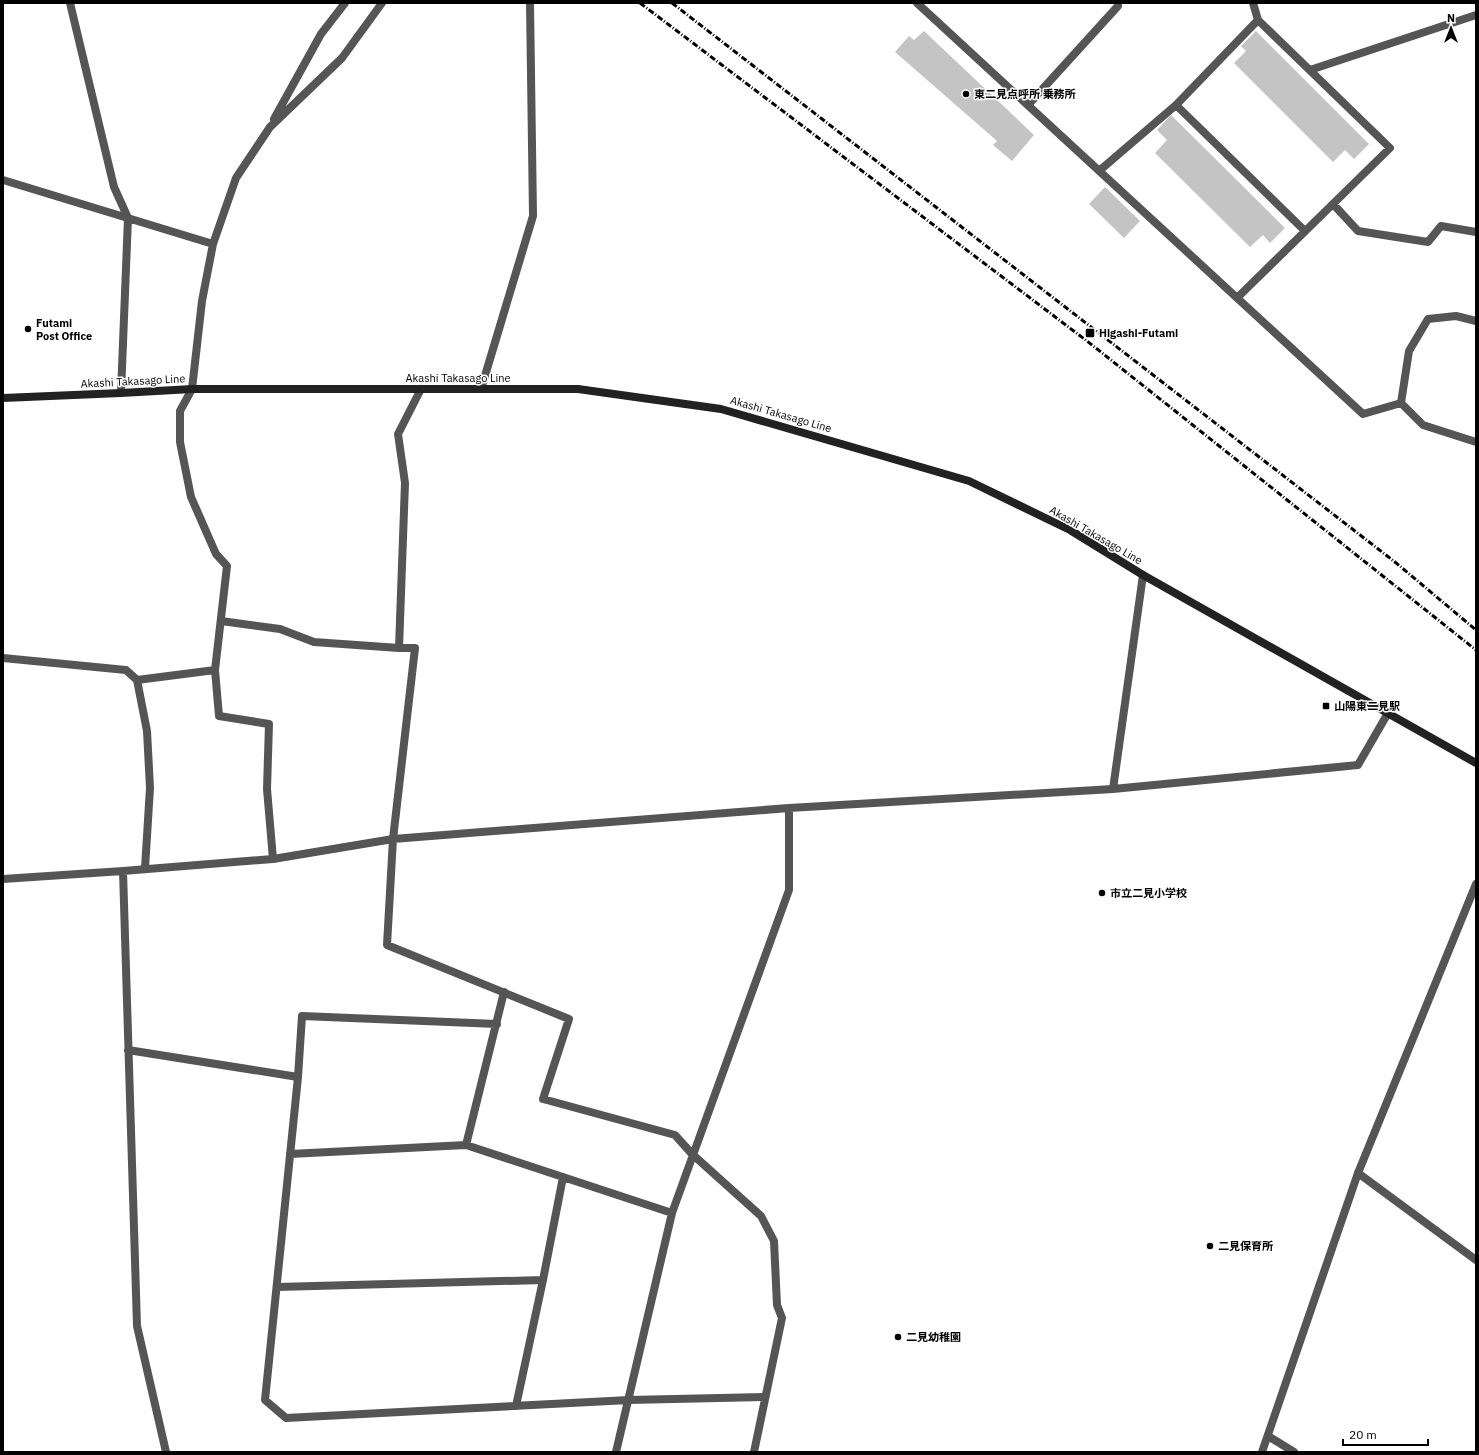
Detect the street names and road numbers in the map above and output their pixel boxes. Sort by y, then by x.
street label: Akashi Takasago Line [80,371,186,391]
street label: Akashi Takasago Line [406,371,510,385]
street label: Akashi Takasago Line [729,393,833,435]
street label: Akashi Takasago Line [1047,503,1145,567]

